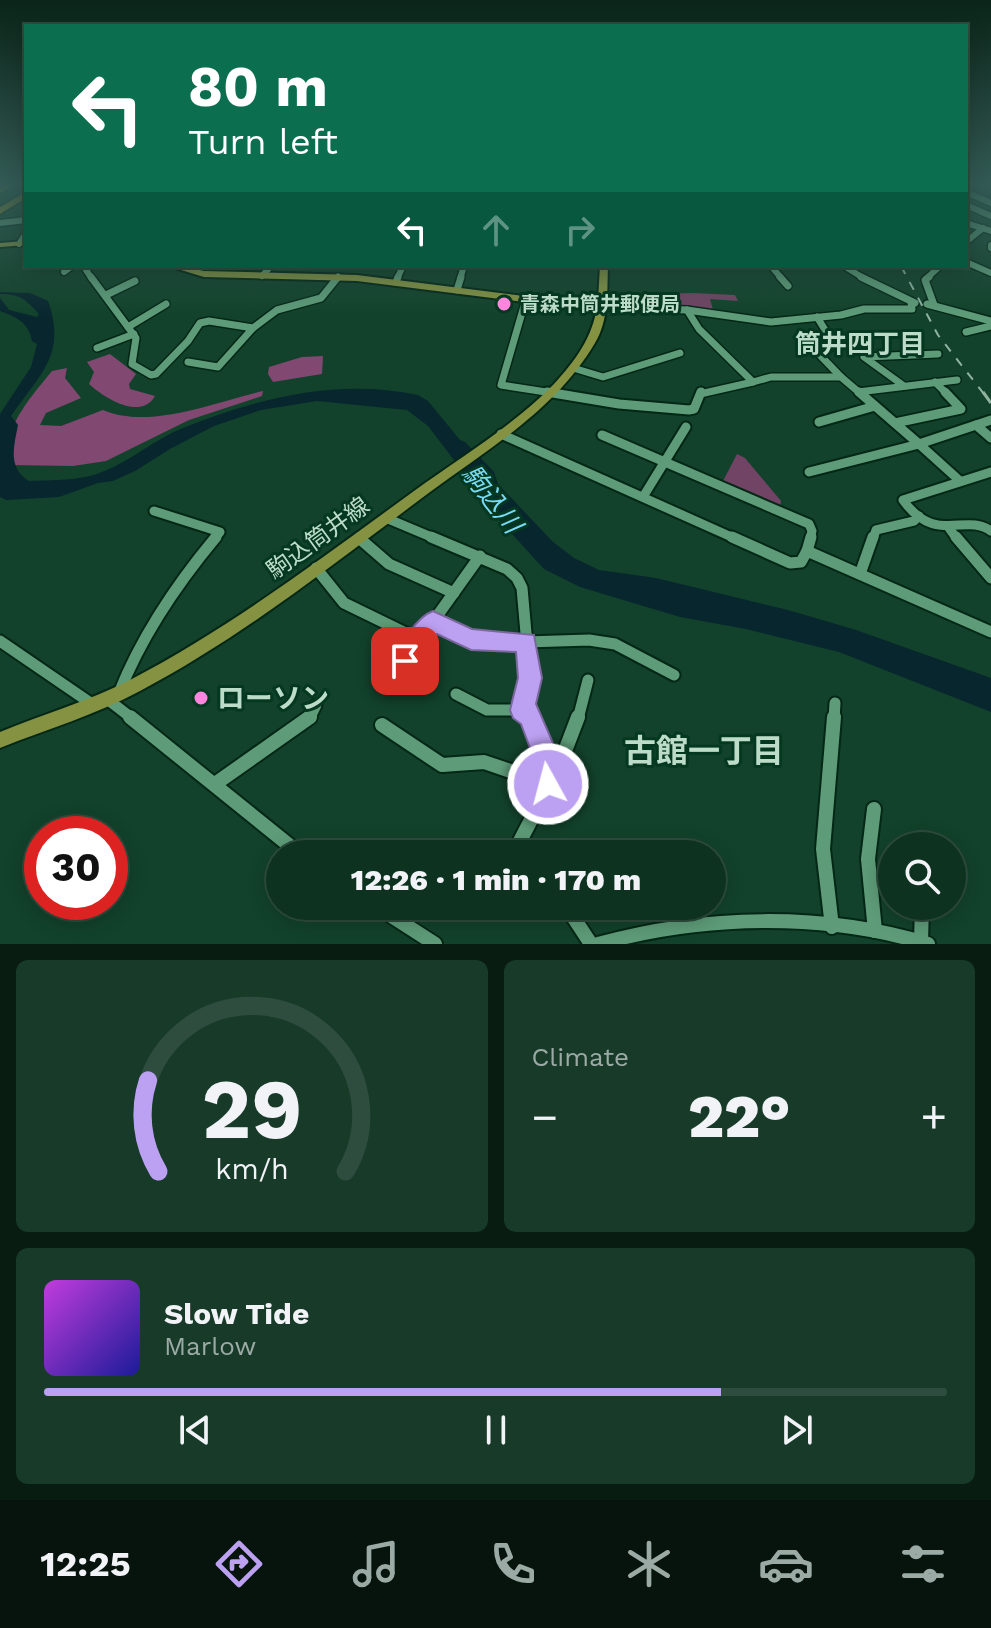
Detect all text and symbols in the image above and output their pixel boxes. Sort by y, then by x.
text: 80 m [188,54,328,120]
icon: left [56,56,160,160]
text: Turn left [188,121,338,163]
icon: left [390,208,434,252]
icon: ahead [474,208,518,252]
icon: right [558,208,602,252]
place label: 青森中筒井郵便局 [520,292,680,316]
marker: 青森中筒井郵便局 [495,295,513,313]
district label: 筒井四丁目 [795,329,925,359]
water label: 駒込川 [456,459,530,541]
street label: 駒込筒井線 [261,491,375,585]
pin [371,627,439,695]
icon: arrive [383,639,427,683]
place label: ローソン [217,682,329,715]
marker: ローソン [192,689,210,707]
district label: 古館一丁目 [624,732,784,770]
position arrow [506,742,590,826]
speed limit sign: 30 [24,816,128,920]
map controls [878,832,966,920]
button: search [878,832,966,920]
text: 12:26 · 1 min · 170 m [351,862,641,897]
text: Climate [532,1042,629,1072]
text: 29 [201,1061,302,1158]
text: 22° [688,1081,791,1152]
text: − [532,1091,558,1143]
text: + [920,1091,947,1143]
text: km/h [215,1152,289,1186]
text: Slow Tide [164,1296,309,1331]
text: Marlow [164,1331,256,1361]
icon: previous [173,1408,217,1452]
icon: pause [474,1408,518,1452]
icon: next [775,1408,819,1452]
icon: directions [211,1536,267,1592]
icon: music [348,1536,404,1592]
icon: phone [485,1536,541,1592]
icon: climate [621,1536,677,1592]
icon: car [758,1536,814,1592]
icon: filters [895,1536,951,1592]
text: 12:25 [40,1543,131,1585]

